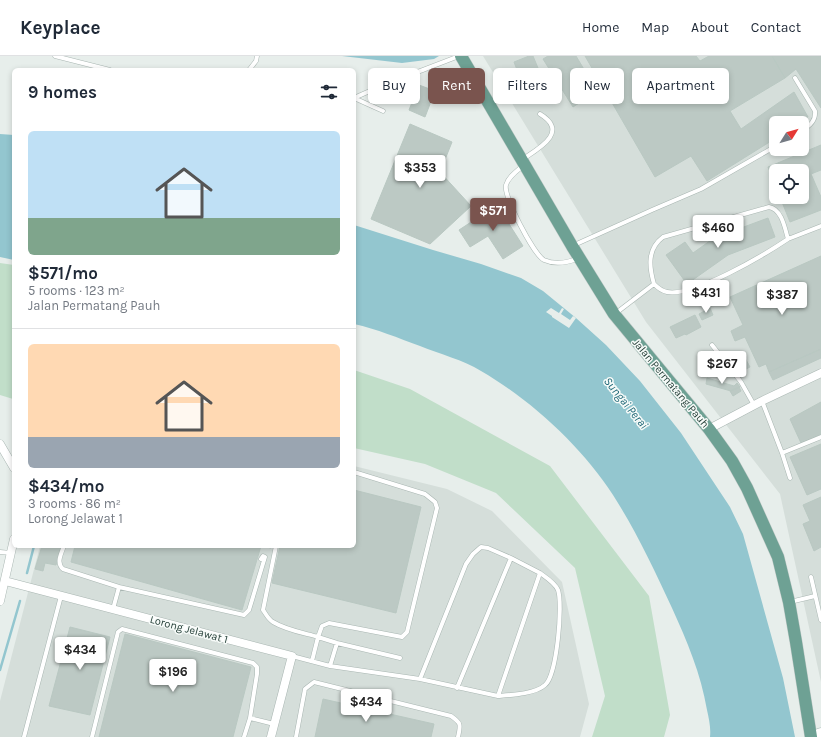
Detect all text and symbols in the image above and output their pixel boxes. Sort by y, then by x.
text: Keyplace [20,17,101,39]
text: Home [582,19,619,36]
text: Map [641,19,669,36]
text: About [691,19,729,36]
text: Contact [751,19,801,36]
chip: Buy [368,68,420,104]
chip: Rent [428,68,485,104]
chip: Filters [493,68,562,104]
chip: New [570,68,624,104]
chip: Apartment [632,68,729,104]
icon: filters [318,81,340,103]
text: 9 homes [28,82,97,102]
north arrow [769,116,809,156]
map controls [769,116,809,204]
pin: $353 [396,155,444,189]
icon: home [148,157,220,229]
text: $353 [404,160,436,175]
button: locate [769,164,809,204]
pin: $571 [469,198,517,232]
text: $571 [479,203,507,218]
pin: $460 [694,215,742,249]
text: $460 [702,220,734,235]
text: $571/mo [28,263,98,283]
pin: $431 [682,280,730,314]
pin: $387 [758,282,806,316]
text: 5 rooms · 123 m² [28,283,125,298]
text: $431 [691,285,721,300]
text: $387 [766,287,798,302]
text: Jalan Permatang Pauh [28,298,160,313]
street label: Jalan Permatang Pauh [630,336,712,430]
pin: $267 [698,351,746,385]
text: $267 [706,356,738,371]
icon: home [148,370,220,442]
water label: Sungai Perai [601,374,651,432]
text: $434/mo [28,476,104,496]
text: 3 rooms · 86 m² [28,496,121,511]
text: Lorong Jelawat 1 [28,511,123,526]
street label: Lorong Jelawat 1 [148,613,229,646]
pin: $434 [56,637,104,671]
text: $434 [64,642,96,657]
pin: $196 [149,659,197,693]
text: $196 [158,664,188,679]
pin: $434 [342,689,390,723]
text: $434 [350,694,382,709]

